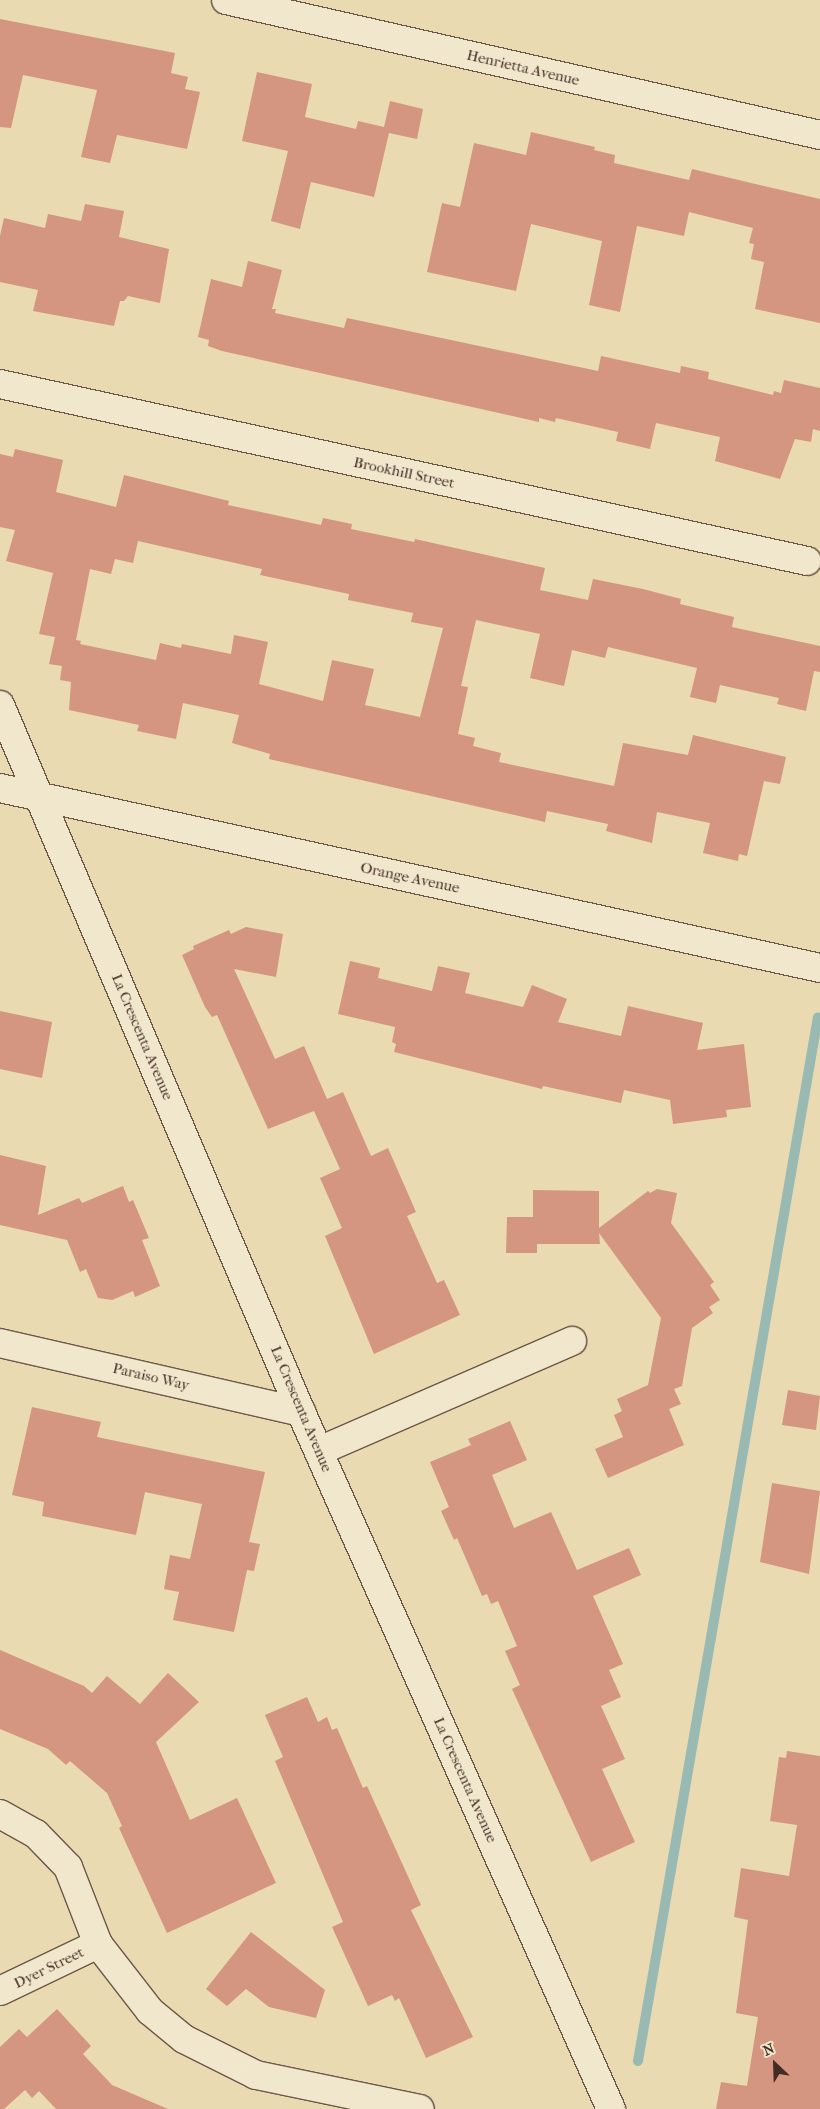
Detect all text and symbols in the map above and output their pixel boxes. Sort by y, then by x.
street label: Henrietta Avenue [465,46,581,90]
street label: Brookhill Street [352,454,456,492]
street label: Orange Avenue [359,859,461,897]
street label: La Crescenta Avenue [107,971,177,1103]
street label: La Crescenta Avenue [266,1343,336,1475]
street label: Paraiso Way [111,1359,191,1395]
street label: La Crescenta Avenue [429,1715,501,1845]
street label: Dyer Street [11,1943,87,1993]
north arrow [750,2039,800,2089]
text: N [760,2040,777,2060]

